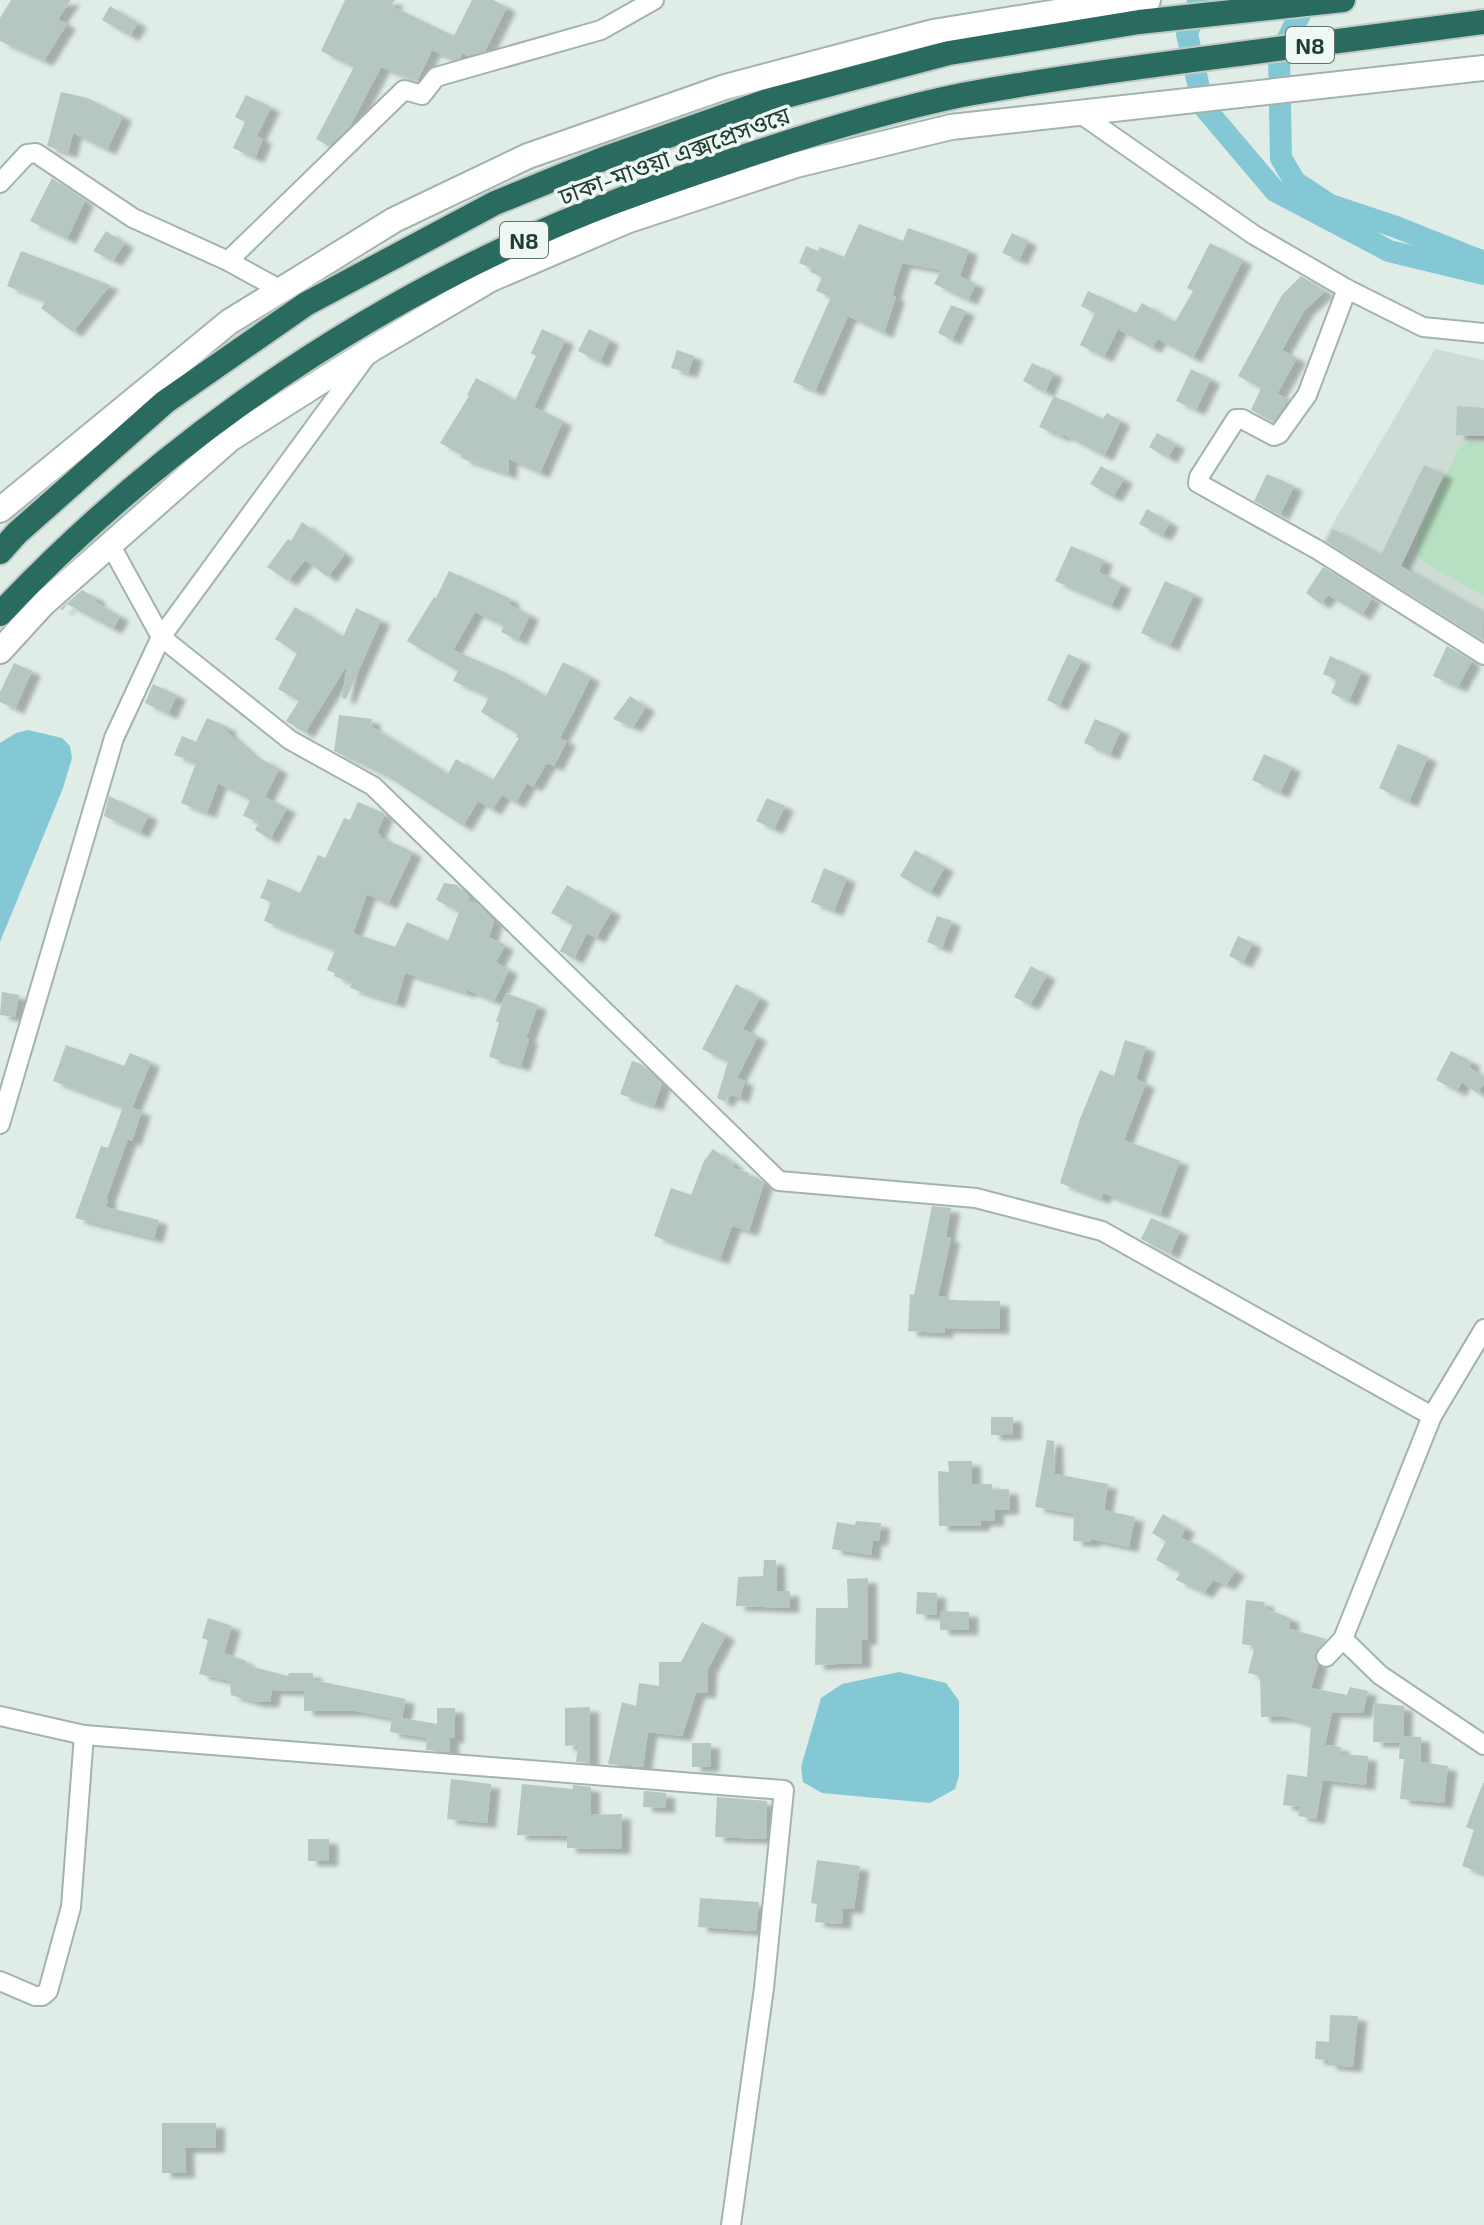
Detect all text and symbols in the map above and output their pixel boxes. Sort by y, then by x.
road number: N8 [1286,27,1334,63]
street label: ঢাকা-মাওয়া এক্সপ্রেসওয়ে [554,99,794,211]
road number: N8 [500,222,548,258]

